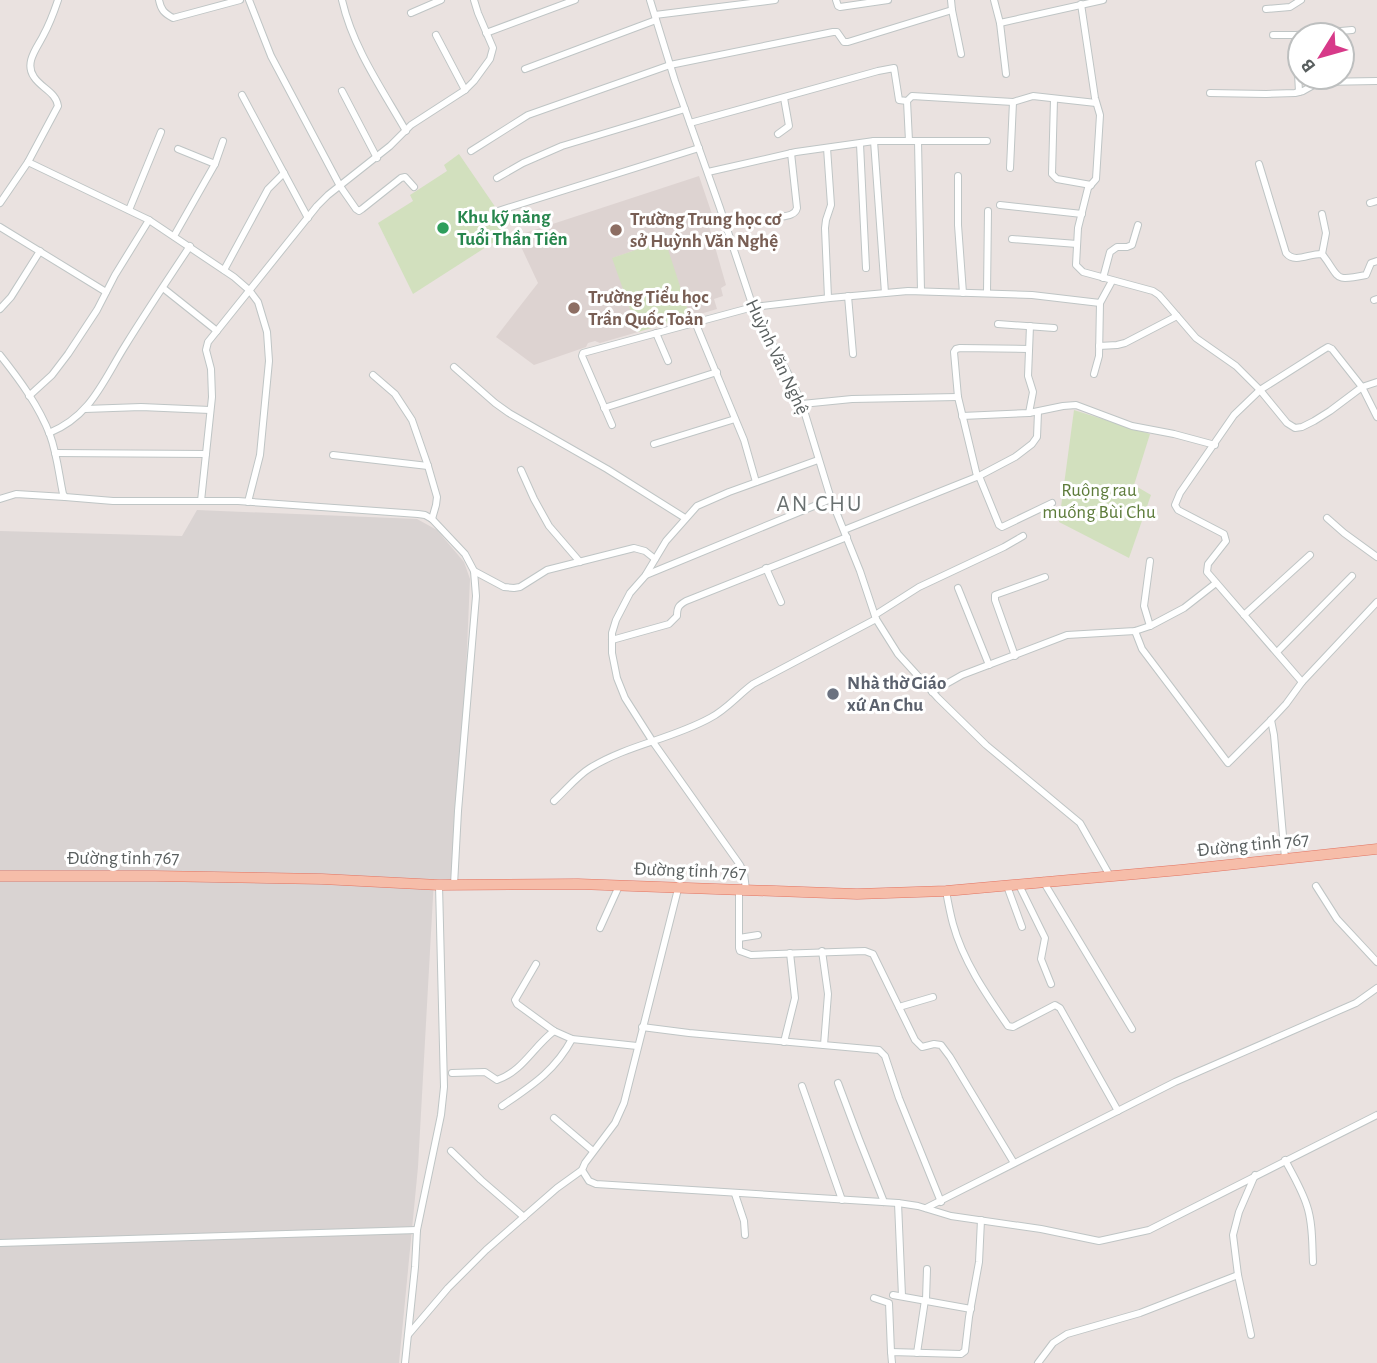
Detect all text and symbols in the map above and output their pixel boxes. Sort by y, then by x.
north arrow [1286,21,1356,91]
text: B [1298,55,1320,75]
place label: Khu kỹ năng Tuổi Thần Tiên [457,208,568,249]
place label: Trường Trung học cơ sở Huỳnh Văn Nghệ [630,210,782,251]
marker: Khu kỹ năng Tuổi Thần Tiên [435,220,451,236]
marker: Trường Trung học cơ sở Huỳnh Văn Nghệ [608,222,624,238]
place label: Trường Tiểu học Trần Quốc Toản [588,286,709,329]
street label: Huỳnh Văn Nghệ [742,296,812,418]
marker: Trường Tiểu học Trần Quốc Toản [566,300,582,316]
park label: Ruộng rau muống Bùi Chu [1042,481,1156,522]
district label: AN CHU [777,493,863,516]
place label: Nhà thờ Giáo xứ An Chu [847,674,946,715]
marker: Nhà thờ Giáo xứ An Chu [825,686,841,702]
street label: Đường tỉnh 767 [1196,830,1310,860]
street label: Đường tỉnh 767 [67,849,179,868]
street label: Đường tỉnh 767 [633,860,747,882]

